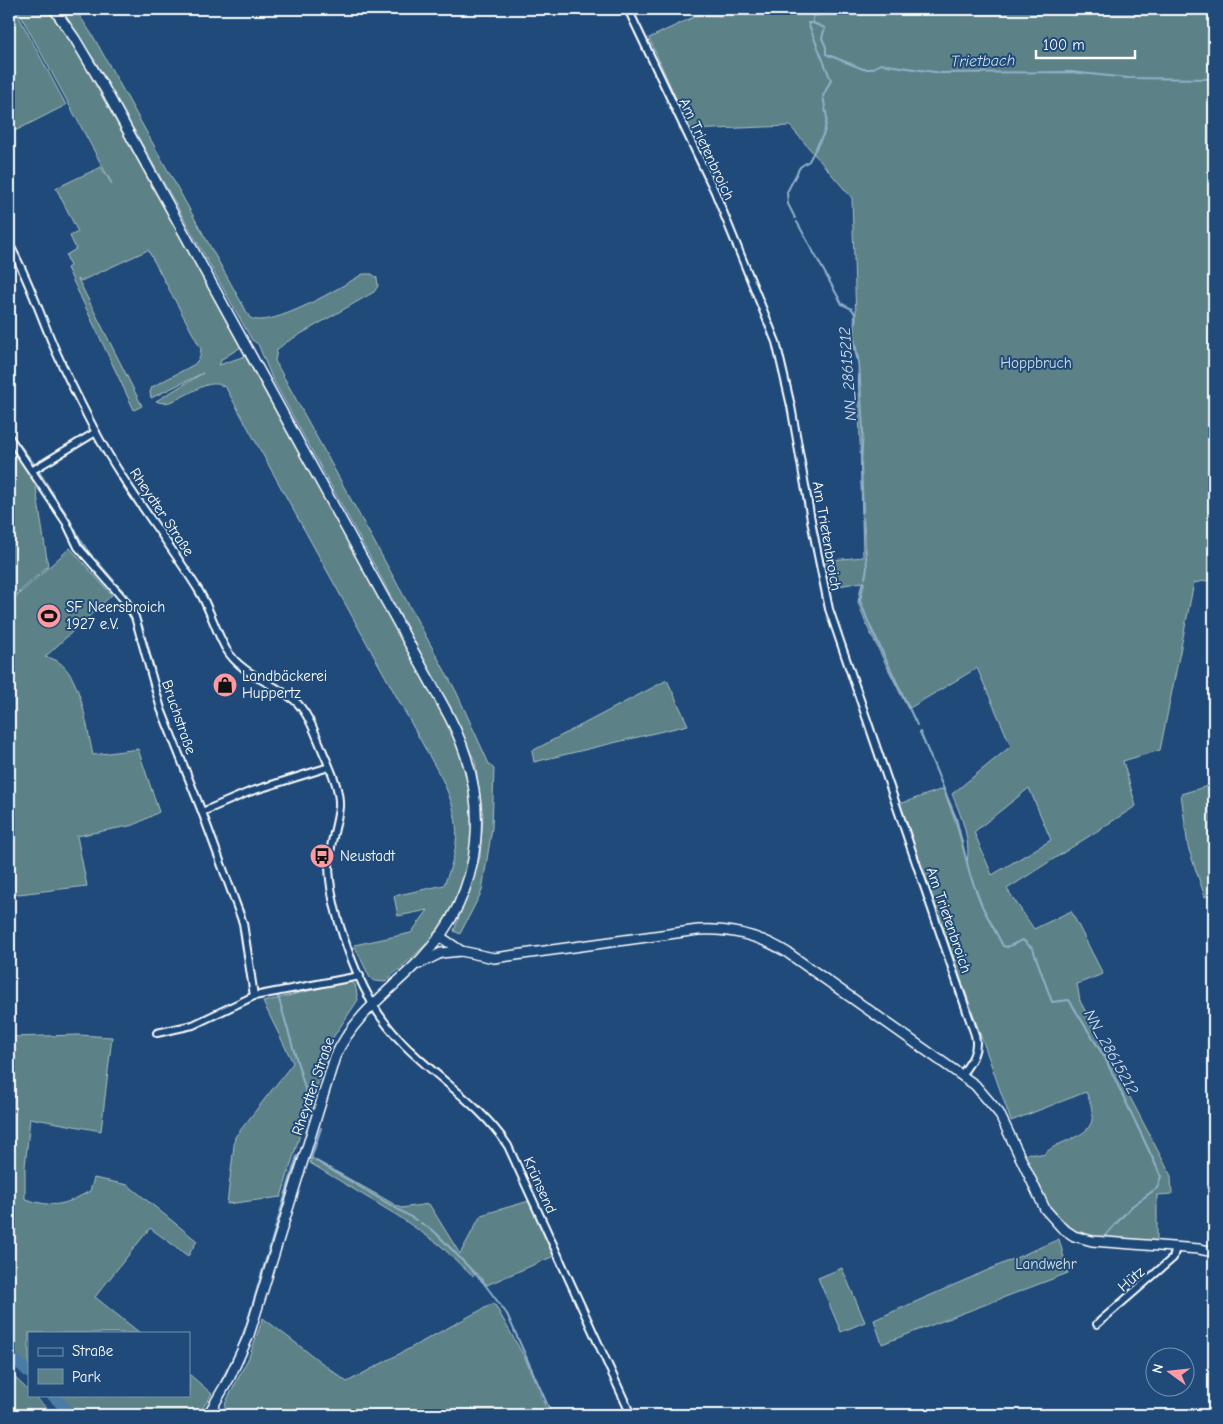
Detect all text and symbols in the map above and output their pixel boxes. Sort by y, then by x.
scale bar [1036,28,1134,60]
text: 100 m [1043,36,1085,54]
water label: Trietbach [951,51,1015,71]
street label: Am Trietenbroich [675,95,739,203]
water label: NN_28615212 [836,326,860,422]
park label: Hoppbruch [1000,354,1072,372]
street label: Rheydter Straße [126,464,198,560]
street label: Am Trietenbroich [809,480,845,592]
place label: SF Neersbroich 1927 e.V. [66,598,165,633]
sports icon: SF Neersbroich 1927 e.V. [36,603,62,629]
place label: Landbäckerei Huppertz [242,667,327,702]
shop icon: Landbäckerei Huppertz [212,672,238,698]
street label: Bruchstraße [158,677,200,757]
bus stop icon: Neustadt [309,843,335,869]
place label: Neustadt [340,847,396,865]
street label: Am Trietenbroich [922,865,976,975]
water label: NN_28615212 [1080,1006,1142,1098]
street label: Rheydter Straße [288,1034,338,1137]
street label: Krünsend [520,1154,560,1216]
park label: Landwehr [1015,1255,1077,1273]
street label: Hütz [1114,1262,1148,1295]
legend [28,1332,190,1396]
text: Straße [72,1342,114,1360]
north arrow [1146,1346,1196,1396]
text: N [1149,1362,1167,1375]
text: Park [72,1368,101,1386]

